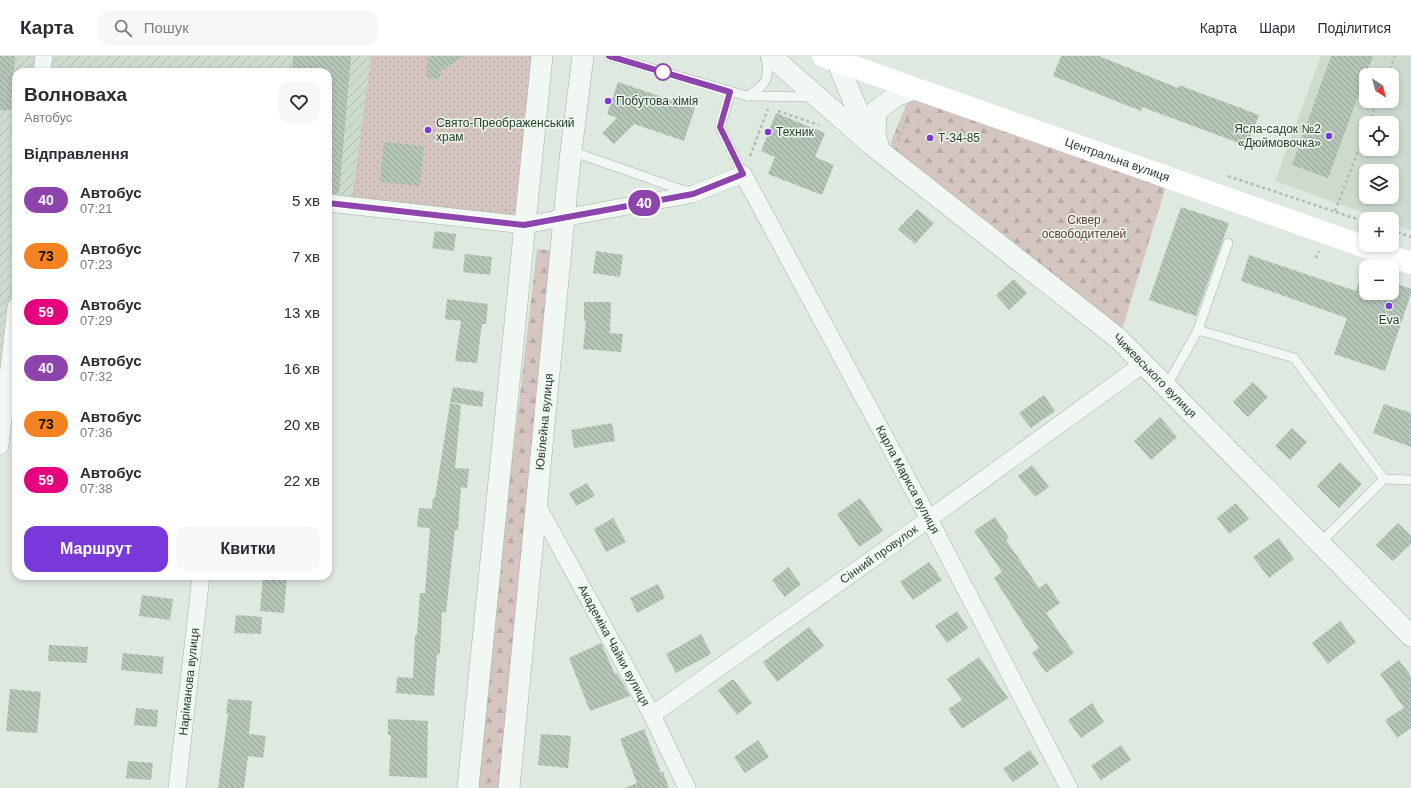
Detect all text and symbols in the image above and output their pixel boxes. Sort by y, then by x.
search box [98,10,378,46]
text: Карта [20,17,74,38]
icon: search [112,17,134,39]
text: Пошук [144,19,189,36]
text: Карта [1200,20,1237,36]
text: Шари [1259,20,1295,36]
text: Поділитися [1317,20,1391,36]
unlabelled marker [654,63,672,81]
north arrow [1359,68,1399,108]
map controls [1359,68,1399,300]
button: heart [278,81,320,123]
text: Волноваха [24,84,127,105]
place label: Побутова хімія [616,94,698,108]
marker: Побутова хімія [603,96,613,106]
text: Автобус [24,110,72,125]
place label: Свято-Преображенський храм [436,116,575,144]
button: locate [1359,116,1399,156]
place label: Ясла-садок №2 «Дюймовочка» [1234,122,1321,150]
marker: Свято-Преображенський храм [423,125,433,135]
place label: Техник [776,125,814,139]
marker: Техник [763,127,773,137]
place label: Т-34-85 [938,131,980,145]
marker: Ясла-садок №2 «Дюймовочка» [1324,131,1334,141]
marker: Т-34-85 [925,133,935,143]
street label: Центральна вулиця [1063,135,1172,184]
text: Відправлення [24,145,129,162]
button: layers [1359,164,1399,204]
text: Автобус [80,184,142,201]
line badge: 40 [626,190,662,216]
text: 40 [38,192,54,208]
text: 5 хв [292,192,320,209]
text: 40 [636,195,652,211]
text: 07:21 [80,201,113,216]
button: + [1359,212,1399,252]
park label: Сквер освободителей [1042,213,1126,241]
text: Автобус [80,240,142,257]
text: 73 [38,248,54,264]
text: 7 хв [292,248,320,265]
text: 07:23 [80,257,113,272]
button: − [1359,260,1399,300]
text: Автобус [80,296,142,313]
marker: Eva [1384,301,1394,311]
text: 59 [38,304,54,320]
text: 13 хв [284,304,320,321]
text: 07:29 [80,313,113,328]
place label: Eva [1379,313,1400,327]
street label: Чижевського вулиця [1111,330,1200,421]
text: Автобус [80,352,142,369]
text: 40 [38,360,54,376]
text: 16 хв [284,360,320,377]
text: 07:32 [80,369,113,384]
street label: Ювілейна вулиця [533,373,556,471]
text: Автобус [80,408,142,425]
text: 73 [38,416,54,432]
text: 20 хв [284,416,320,433]
street label: Карла Маркса вулиця [873,423,942,536]
text: 07:36 [80,425,113,440]
text: Автобус [80,464,142,481]
text: 59 [38,472,54,488]
text: 22 хв [284,472,320,489]
text: 07:38 [80,481,113,496]
street label: Сінний провулок [837,522,921,587]
button: Маршрут [24,526,168,572]
button: Квитки [176,526,320,572]
street label: Академіка Чайки вулиця [575,582,653,708]
street label: Наріманова вулиця [176,627,202,736]

